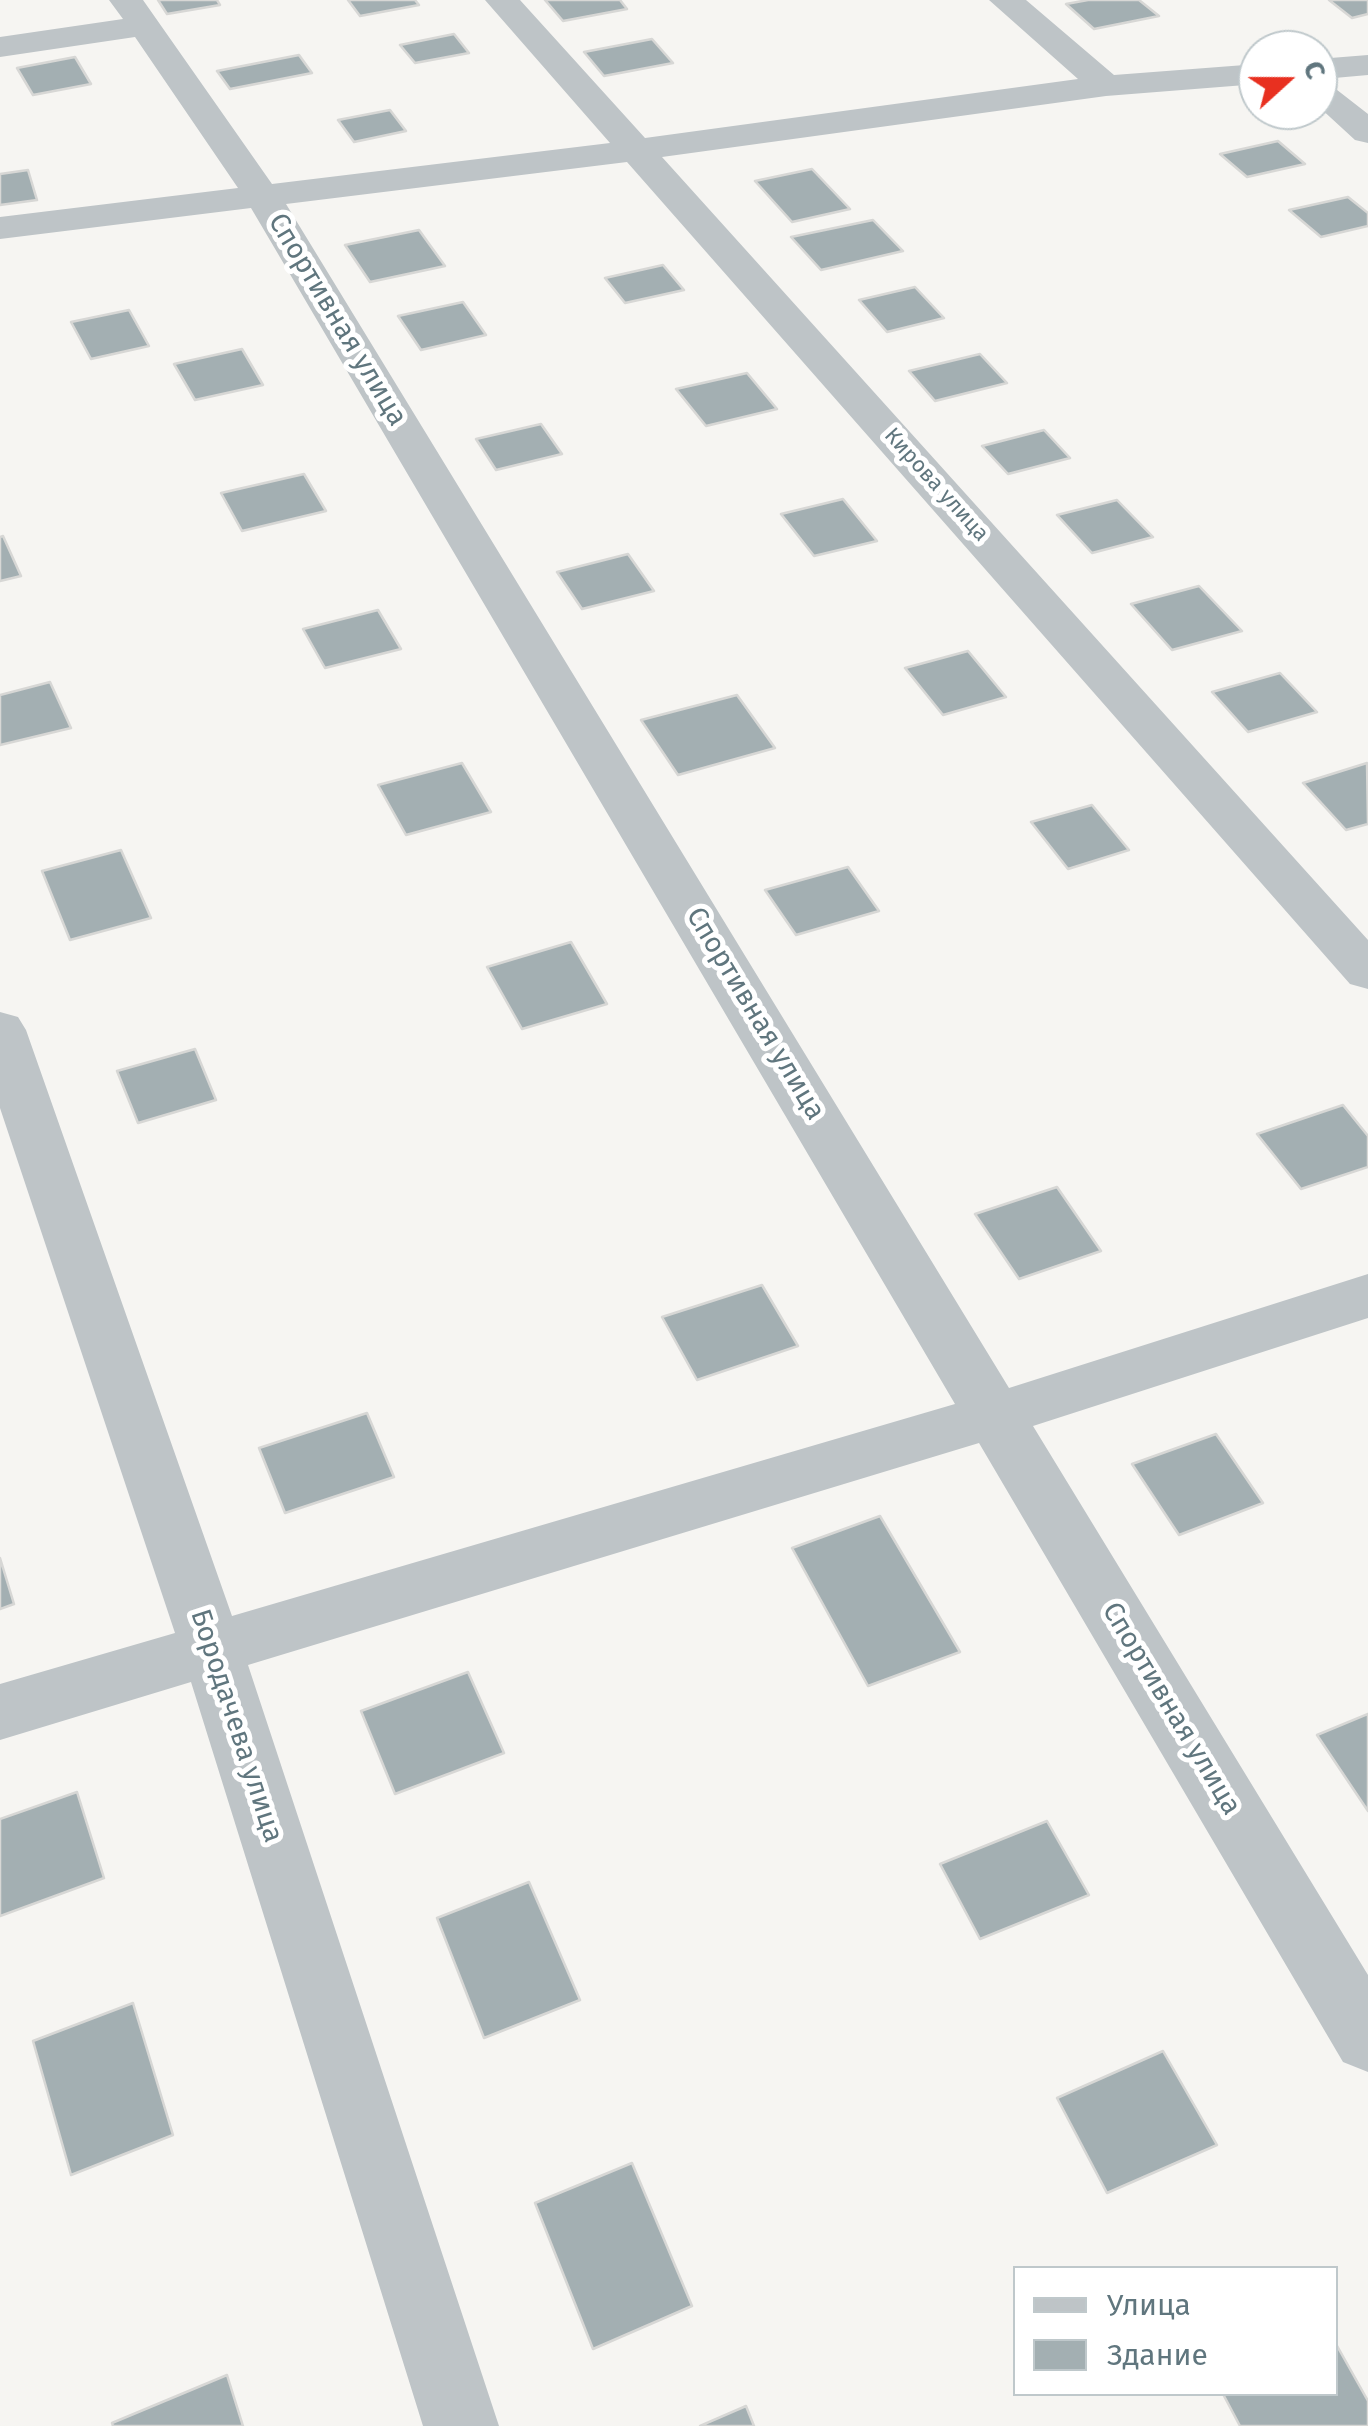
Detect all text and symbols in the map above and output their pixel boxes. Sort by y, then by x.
north arrow [1238,30,1338,130]
text: С [1296,56,1333,83]
street label: Спортивная улица [260,208,414,432]
street label: Кирова улица [878,423,994,547]
street label: Спортивная улица [678,902,832,1126]
street label: Спортивная улица [1094,1597,1248,1821]
street label: Бородачева улица [182,1605,290,1847]
legend [1013,2266,1338,2396]
text: Улица [1107,2287,1191,2323]
text: Здание [1107,2337,1208,2373]

